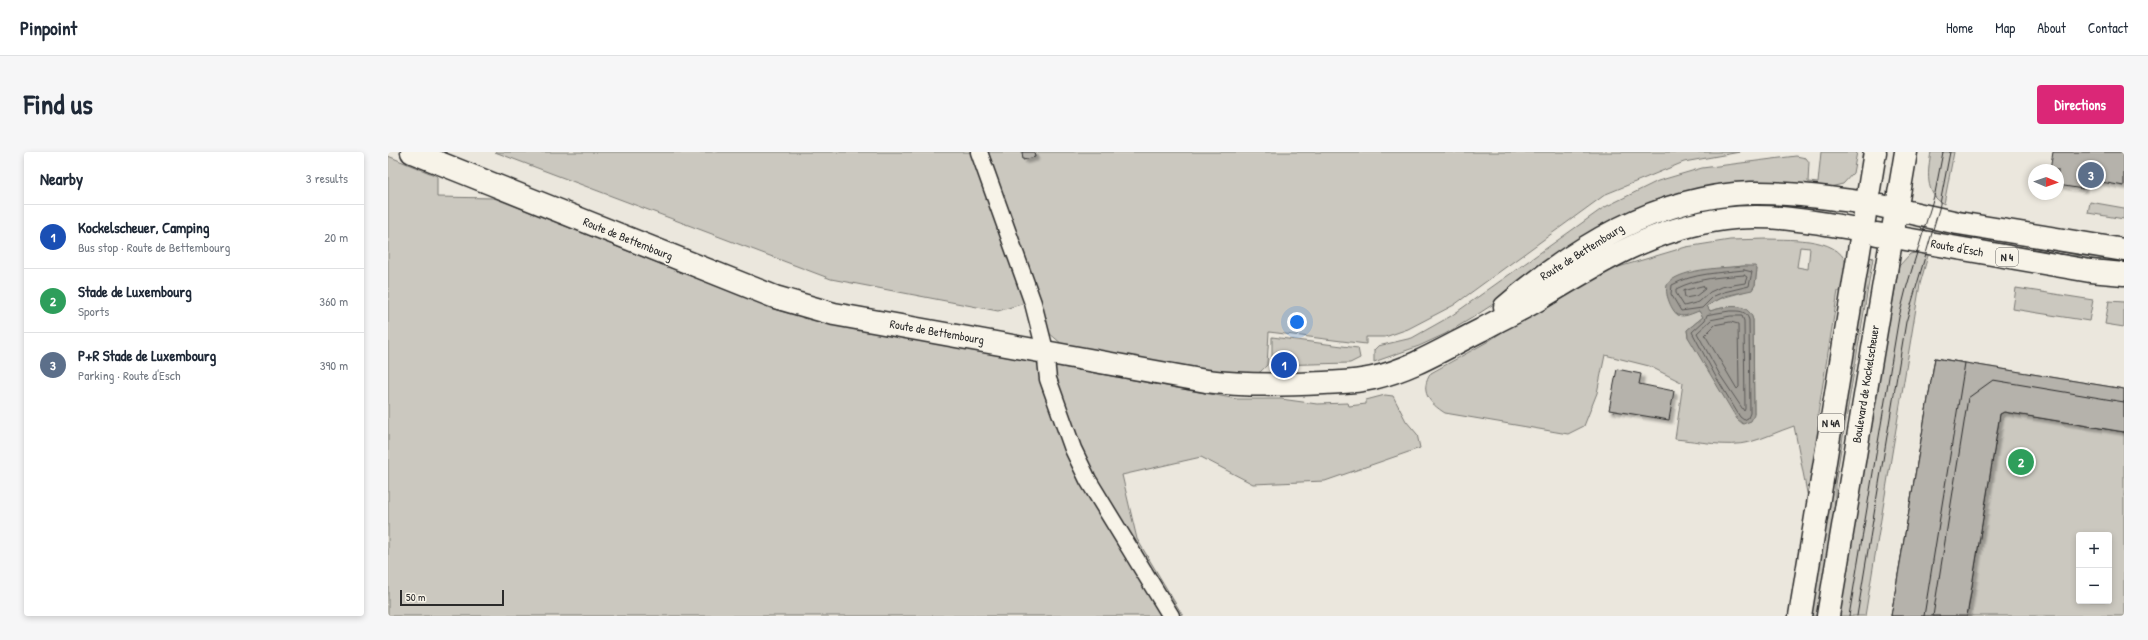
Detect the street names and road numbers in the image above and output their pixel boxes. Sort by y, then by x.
street label: Route de Bettembourg [581,213,676,264]
street label: Route de Bettembourg [1537,219,1627,284]
street label: Route d'Esch [1929,235,1985,260]
road number: N 4 [1996,248,2018,266]
street label: Route de Bettembourg [889,315,986,348]
street label: Boulevard de Kockelscheuer [1848,323,1883,444]
road number: N 4A [1818,414,1844,432]

